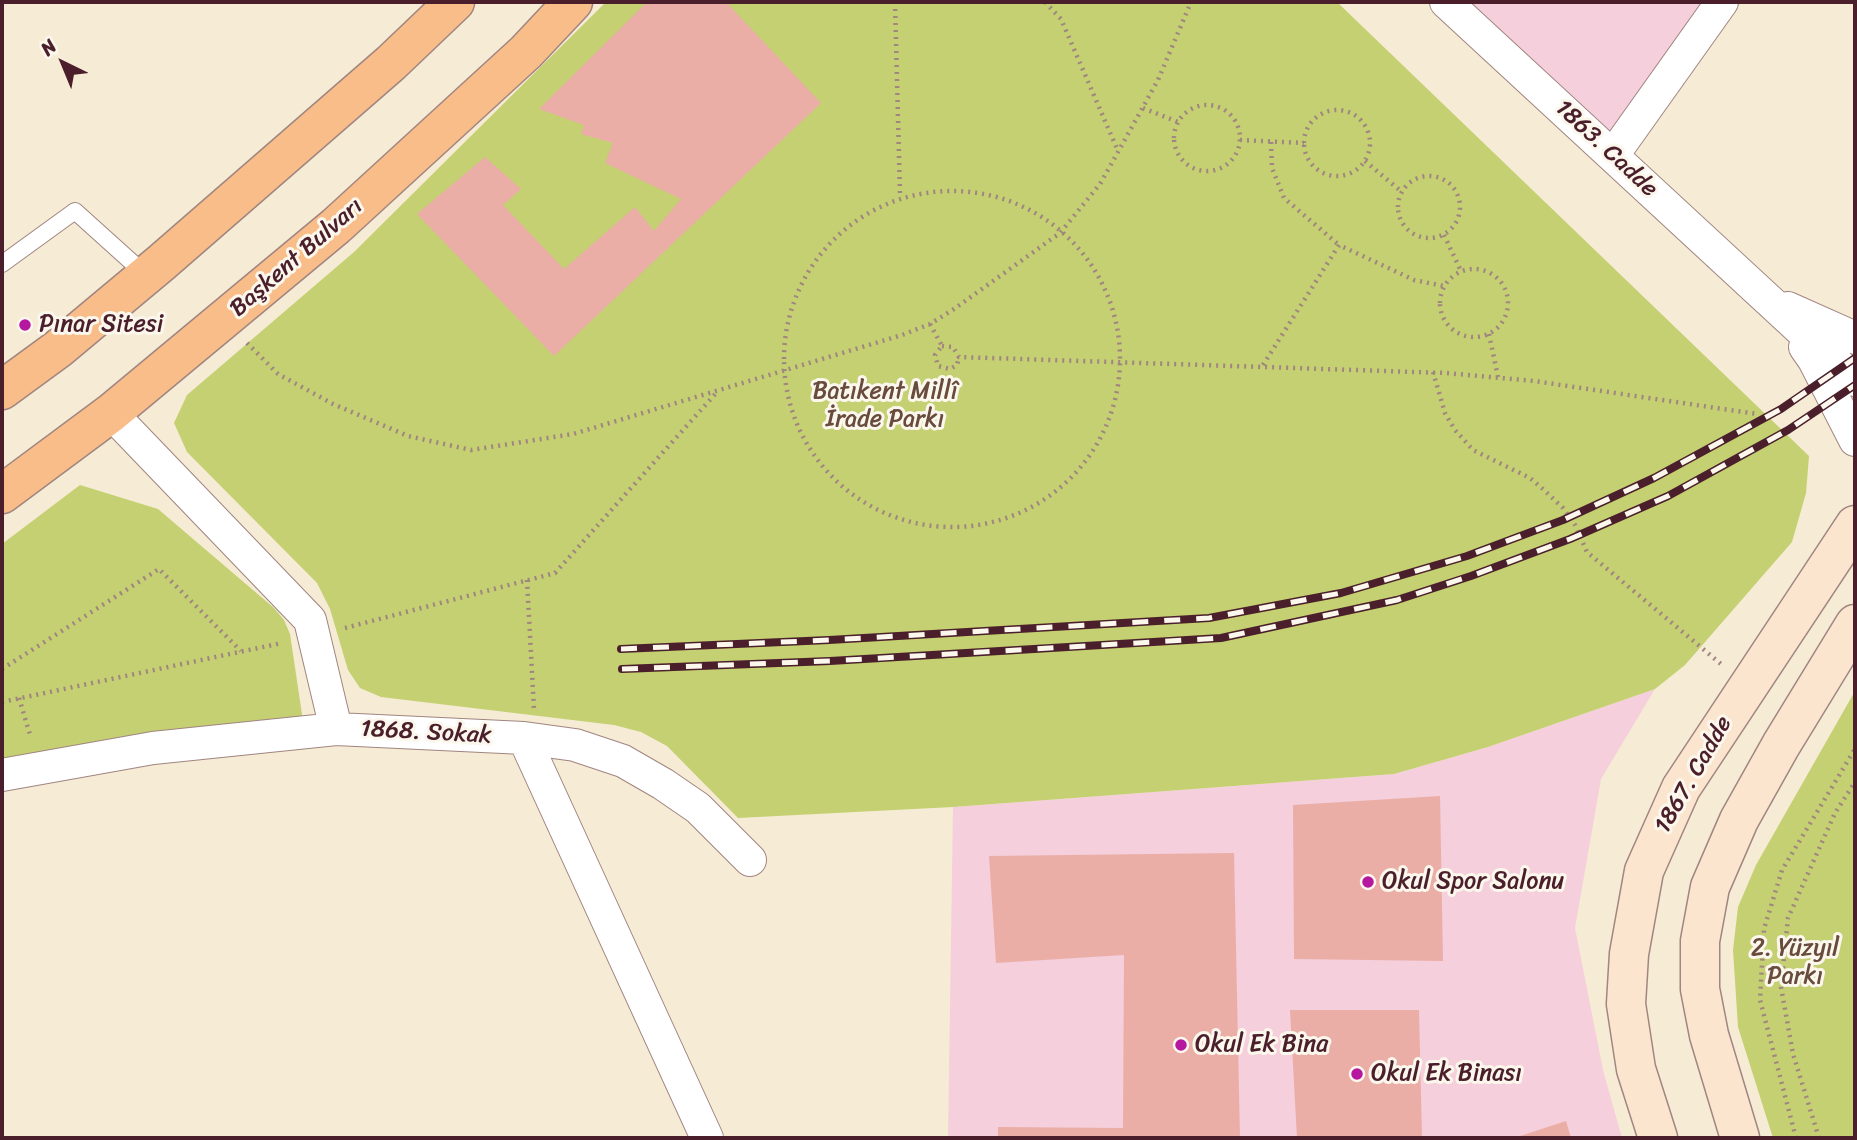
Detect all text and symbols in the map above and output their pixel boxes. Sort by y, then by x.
north arrow [28,28,98,98]
text: N [32,31,64,64]
street label: 1863. Cadde [1549,94,1663,204]
street label: Başkent Bulvarı [225,192,369,324]
place label: Pınar Sitesi [39,311,163,339]
marker: Pınar Sitesi [17,317,33,333]
park label: Batıkent Millî İrade Parkı [812,378,958,434]
street label: 1867. Cadde [1649,711,1739,839]
street label: 1868. Sokak [360,715,492,751]
place label: Okul Spor Salonu [1382,868,1564,896]
marker: Okul Spor Salonu [1360,874,1376,890]
park label: 2. Yüzyıl Parkı [1751,935,1839,991]
place label: Okul Ek Bina [1195,1031,1328,1059]
marker: Okul Ek Bina [1173,1037,1189,1053]
place label: Okul Ek Binası [1371,1060,1522,1088]
marker: Okul Ek Binası [1349,1066,1365,1082]

